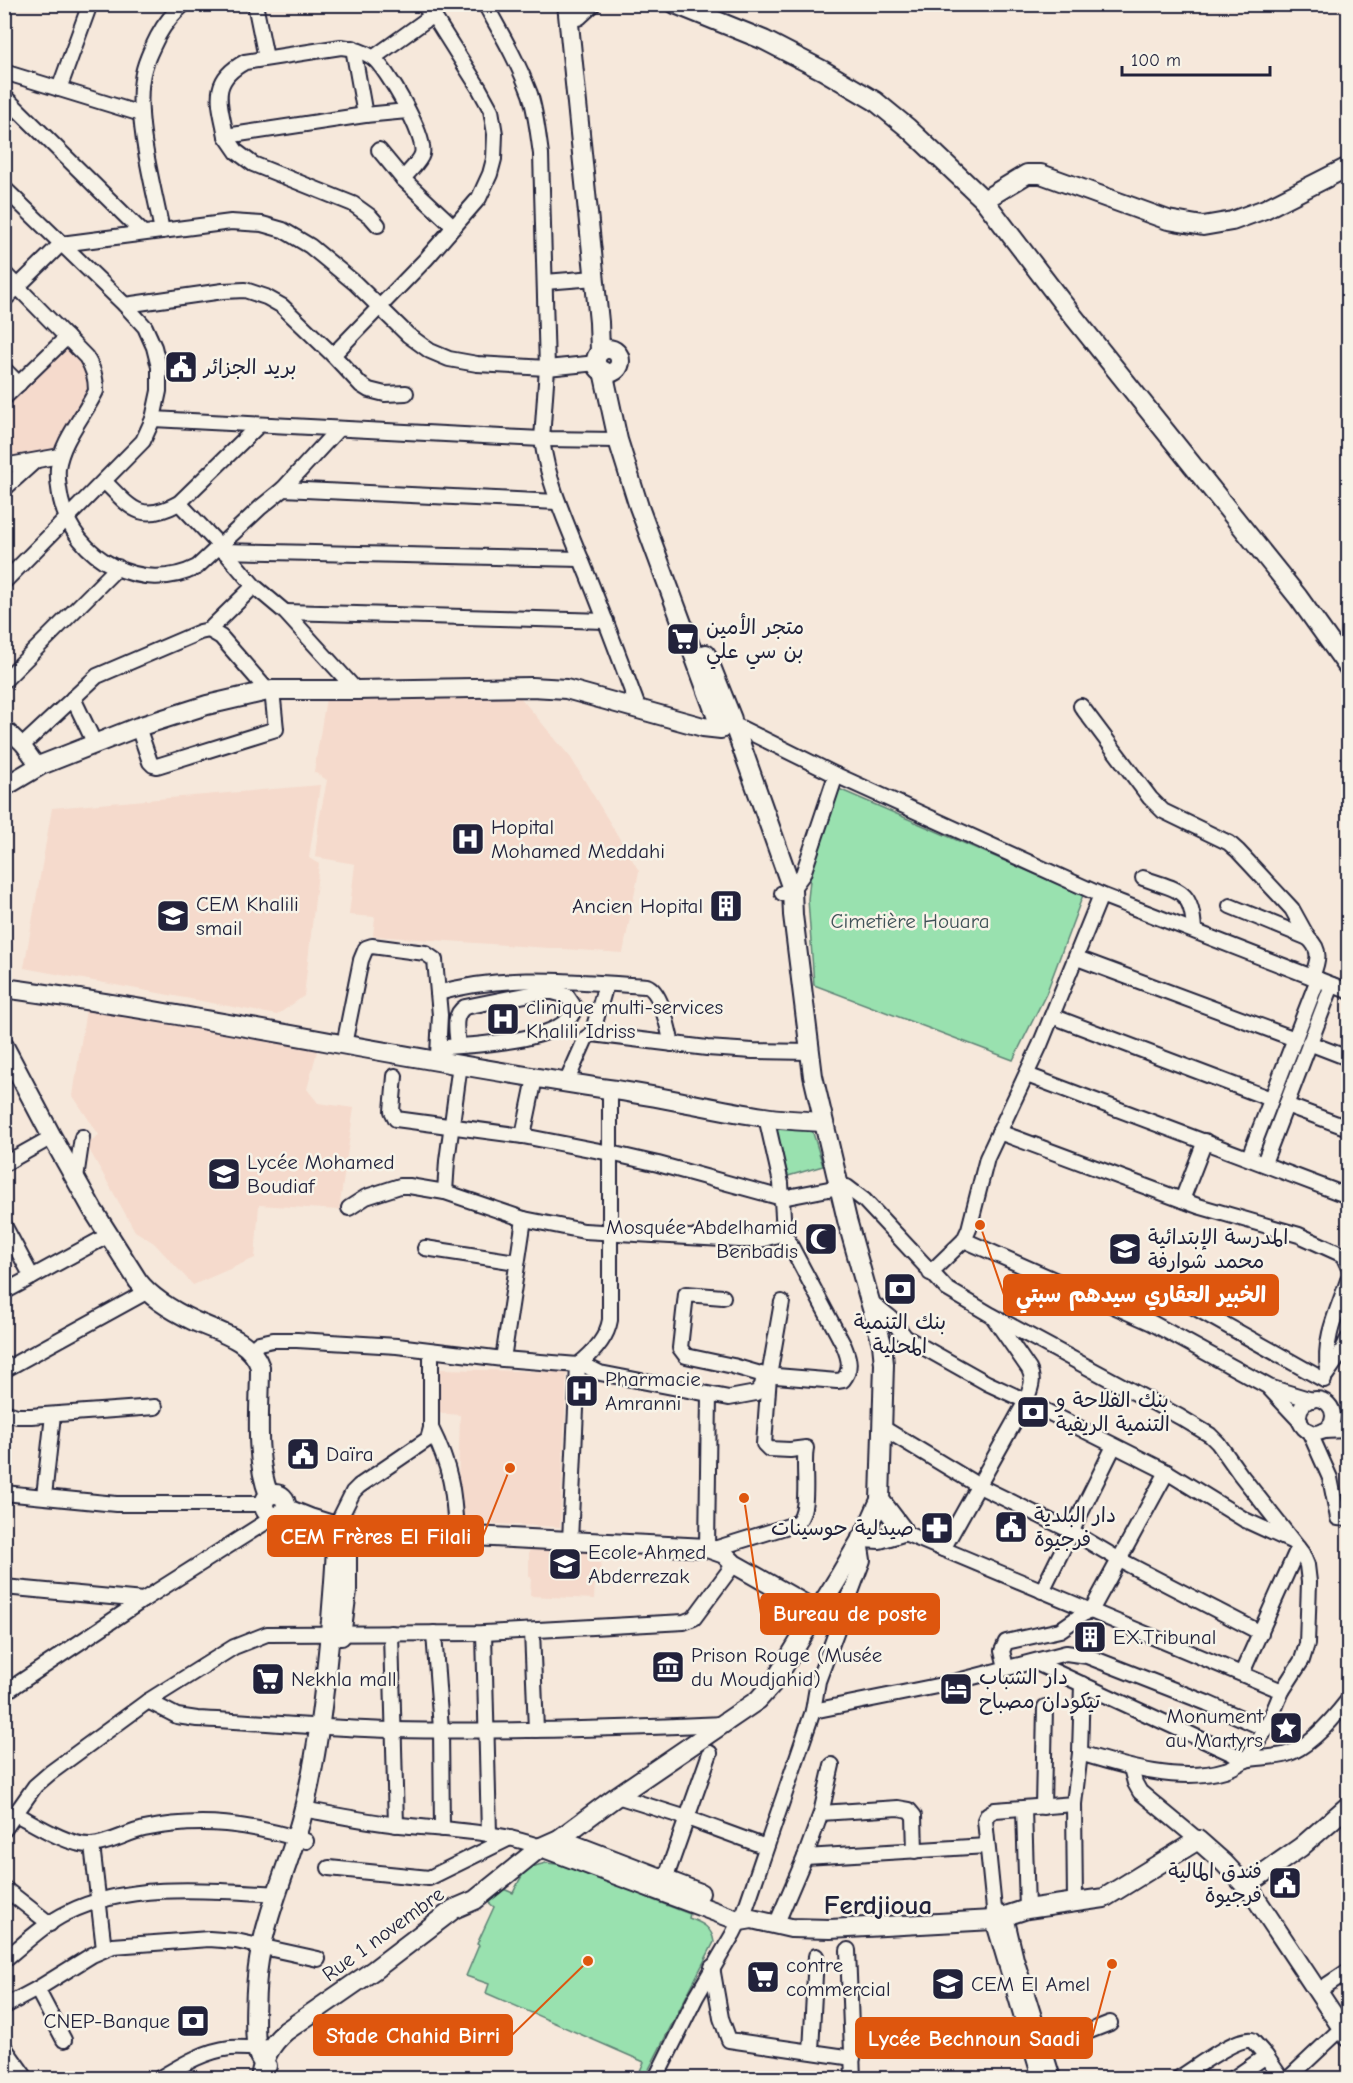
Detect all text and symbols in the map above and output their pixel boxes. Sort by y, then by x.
scale bar [1122,39,1270,77]
text: 100 m [1131,50,1181,71]
public building icon: بريد الجزائر [163,349,199,385]
place label: بريد الجزائر [202,355,297,380]
place label: متجر الأمين بن سي علي [706,613,804,670]
supermarket icon: متجر الأمين بن سي علي [665,621,701,657]
place label: Hopital Mohamed Meddahi [491,815,665,863]
hospital icon: Hopital Mohamed Meddahi [450,821,486,857]
building icon: Ancien Hopital [708,888,744,924]
place label: CEM Khalili smail [196,892,299,940]
place label: Ancien Hopital [572,894,703,918]
school or university icon: CEM Khalili smail [155,898,191,934]
park label: Cimetière Houara [831,909,989,933]
place label: clinique multi-services Khalili Idriss [526,995,723,1043]
hospital icon: clinique multi-services Khalili Idriss [485,1001,521,1037]
place label: Lycée Mohamed Boudiaf [247,1150,395,1198]
school or university icon: Lycée Mohamed Boudiaf [206,1156,242,1192]
place label: Mosquée Abdelhamid Benbadis [606,1215,798,1263]
mosque icon: Mosquée Abdelhamid Benbadis [803,1221,839,1257]
place label: المدرسة الإبتدائية محمد شوارفة [1148,1225,1289,1274]
school or university icon: المدرسة الإبتدائية محمد شوارفة [1107,1231,1143,1267]
bank icon: بنك التنمية المحلية [882,1271,918,1307]
callout: الخبير العقاري سيدهم سبتي [1004,1275,1278,1315]
text: الخبير العقاري سيدهم سبتي [1016,1282,1266,1314]
place label: بنك التنمية المحلية [854,1310,946,1358]
place label: Pharmacie Amranni [605,1367,701,1415]
hospital icon: Pharmacie Amranni [564,1373,600,1409]
place label: بنك الفلاحة و التنمية الريفية [1054,1388,1170,1436]
bank icon: بنك الفلاحة و التنمية الريفية [1015,1394,1051,1430]
public building icon: Daïra [285,1436,321,1472]
place label: Daïra [326,1442,374,1466]
place label: دار البلدية فرجيوة [1034,1503,1116,1552]
public building icon: دار البلدية فرجيوة [993,1509,1029,1545]
pharmacy icon: صيدلية حوسينات [919,1510,955,1546]
callout: CEM Frères El Filali [268,1516,483,1556]
place label: صيدلية حوسينات [771,1516,914,1541]
text: CEM Frères El Filali [281,1524,471,1550]
place label: Ecole Ahmed Abderrezak [588,1540,707,1588]
school or university icon: Ecole Ahmed Abderrezak [547,1546,583,1582]
callout: Bureau de poste [761,1594,939,1634]
text: Bureau de poste [773,1601,927,1627]
building icon: EX.Tribunal [1072,1619,1108,1655]
place label: EX.Tribunal [1113,1625,1216,1649]
place label: Prison Rouge (Musée du Moudjahid) [691,1643,882,1691]
museum icon: Prison Rouge (Musée du Moudjahid) [650,1649,686,1685]
supermarket icon: Nekhla mall [250,1661,286,1697]
place label: دار الشباب تيكودان مصباح [979,1665,1101,1715]
place label: Nekhla mall [291,1667,397,1691]
hotel icon: دار الشباب تيكودان مصباح [938,1671,974,1707]
place label: Monument au Martyrs [1165,1704,1264,1752]
place icon: Monument au Martyrs [1268,1710,1304,1746]
place label: فندق المالية فرجيوة [1168,1859,1262,1908]
public building icon: فندق المالية فرجيوة [1267,1865,1303,1901]
street label: Rue 1 novembre [317,1882,449,1986]
district label: Ferdjioua [824,1890,932,1921]
place label: contre commercial [786,1953,891,2001]
supermarket icon: contre commercial [745,1959,781,1995]
school or university icon: CEM El Amel [930,1966,966,2002]
place label: CEM El Amel [971,1972,1090,1996]
bank icon: CNEP-Banque [175,2003,211,2039]
place label: CNEP-Banque [43,2009,170,2033]
callout: Stade Chahid Birri [314,2015,512,2055]
callout: Lycée Bechnoun Saadi [856,2018,1092,2058]
text: Stade Chahid Birri [326,2023,500,2049]
text: Lycée Bechnoun Saadi [868,2026,1080,2052]

